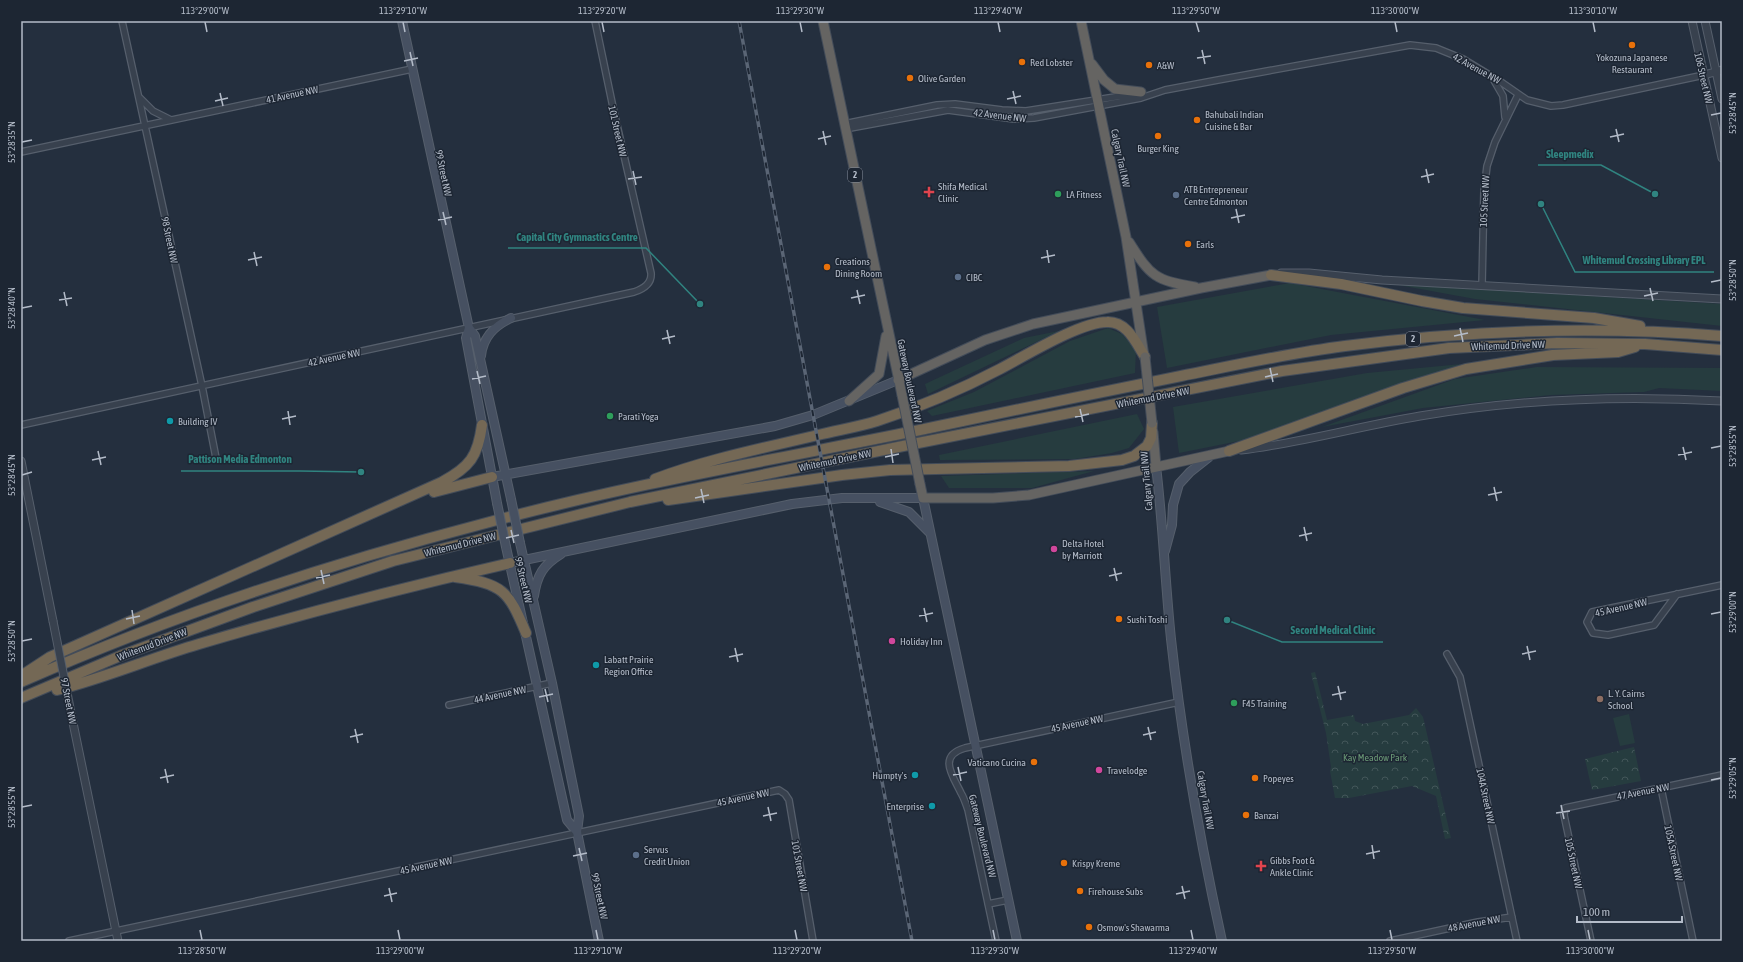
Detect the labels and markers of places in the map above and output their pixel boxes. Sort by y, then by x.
marker: Yokozuna Japanese Restaurant [1627,40,1637,50]
place label: Yokozuna Japanese Restaurant [1596,52,1668,75]
marker: Red Lobster [1017,57,1027,67]
place label: Red Lobster [1030,57,1074,68]
marker: A&W [1144,60,1154,70]
place label: A&W [1157,60,1175,71]
marker: Olive Garden [905,73,915,83]
place label: Olive Garden [918,73,966,84]
place label: Bahubali Indian Cuisine & Bar [1205,109,1264,132]
marker: Bahubali Indian Cuisine & Bar [1192,115,1202,125]
marker: Burger King [1153,131,1163,141]
callout: Sleepmedix [1538,142,1601,165]
place label: Burger King [1137,143,1179,154]
place label: Shifa Medical Clinic [938,181,988,204]
place label: ATB Entrepreneur Centre Edmonton [1184,184,1249,207]
marker: Shifa Medical Clinic [923,186,935,198]
marker: LA Fitness [1053,189,1063,199]
place label: LA Fitness [1066,189,1102,200]
marker: ATB Entrepreneur Centre Edmonton [1171,190,1181,200]
callout: Capital City Gymnastics Centre [508,225,646,248]
marker: Earls [1183,239,1193,249]
place label: Earls [1196,239,1215,250]
callout: Whitemud Crossing Library EPL [1575,249,1714,272]
place label: Creations Dining Room [835,256,882,279]
marker: Creations Dining Room [822,262,832,272]
marker: CIBC [953,272,963,282]
place label: CIBC [966,272,983,283]
marker: Parati Yoga [605,411,615,421]
place label: Parati Yoga [618,411,659,422]
marker: Building IV [165,416,175,426]
place label: Building IV [178,416,218,427]
callout: Pattison Media Edmonton [181,448,300,471]
place label: Delta Hotel by Marriott [1062,538,1105,561]
marker: Delta Hotel by Marriott [1049,544,1059,554]
marker: Sushi Toshi [1114,614,1124,624]
place label: Sushi Toshi [1127,614,1167,625]
callout: Secord Medical Clinic [1282,619,1383,642]
marker: Holiday Inn [887,636,897,646]
place label: Holiday Inn [900,636,943,647]
place label: Labatt Prairie Region Office [604,654,654,677]
marker: Labatt Prairie Region Office [591,660,601,670]
place label: L. Y. Cairns School [1608,688,1645,711]
marker: L. Y. Cairns School [1595,694,1605,704]
marker: F45 Training [1229,698,1239,708]
place label: F45 Training [1242,698,1287,709]
place label: Vaticano Cucina [967,757,1026,768]
marker: Vaticano Cucina [1029,757,1039,767]
marker: Travelodge [1094,765,1104,775]
place label: Travelodge [1107,765,1148,776]
place label: Humpty's [872,770,907,781]
marker: Humpty's [910,770,920,780]
marker: Popeyes [1250,773,1260,783]
place label: Popeyes [1263,773,1294,784]
place label: Enterprise [887,801,924,812]
marker: Enterprise [927,801,937,811]
marker: Banzai [1241,810,1251,820]
place label: Banzai [1254,810,1279,821]
place label: Servus Credit Union [644,844,690,867]
marker: Servus Credit Union [631,850,641,860]
place label: Gibbs Foot & Ankle Clinic [1270,855,1315,878]
marker: Krispy Kreme [1059,858,1069,868]
place label: Krispy Kreme [1072,858,1120,869]
marker: Gibbs Foot & Ankle Clinic [1255,860,1267,872]
marker: Firehouse Subs [1075,886,1085,896]
place label: Firehouse Subs [1088,886,1143,897]
marker: Osmow's Shawarma [1084,922,1094,932]
place label: Osmow's Shawarma [1097,922,1170,933]

